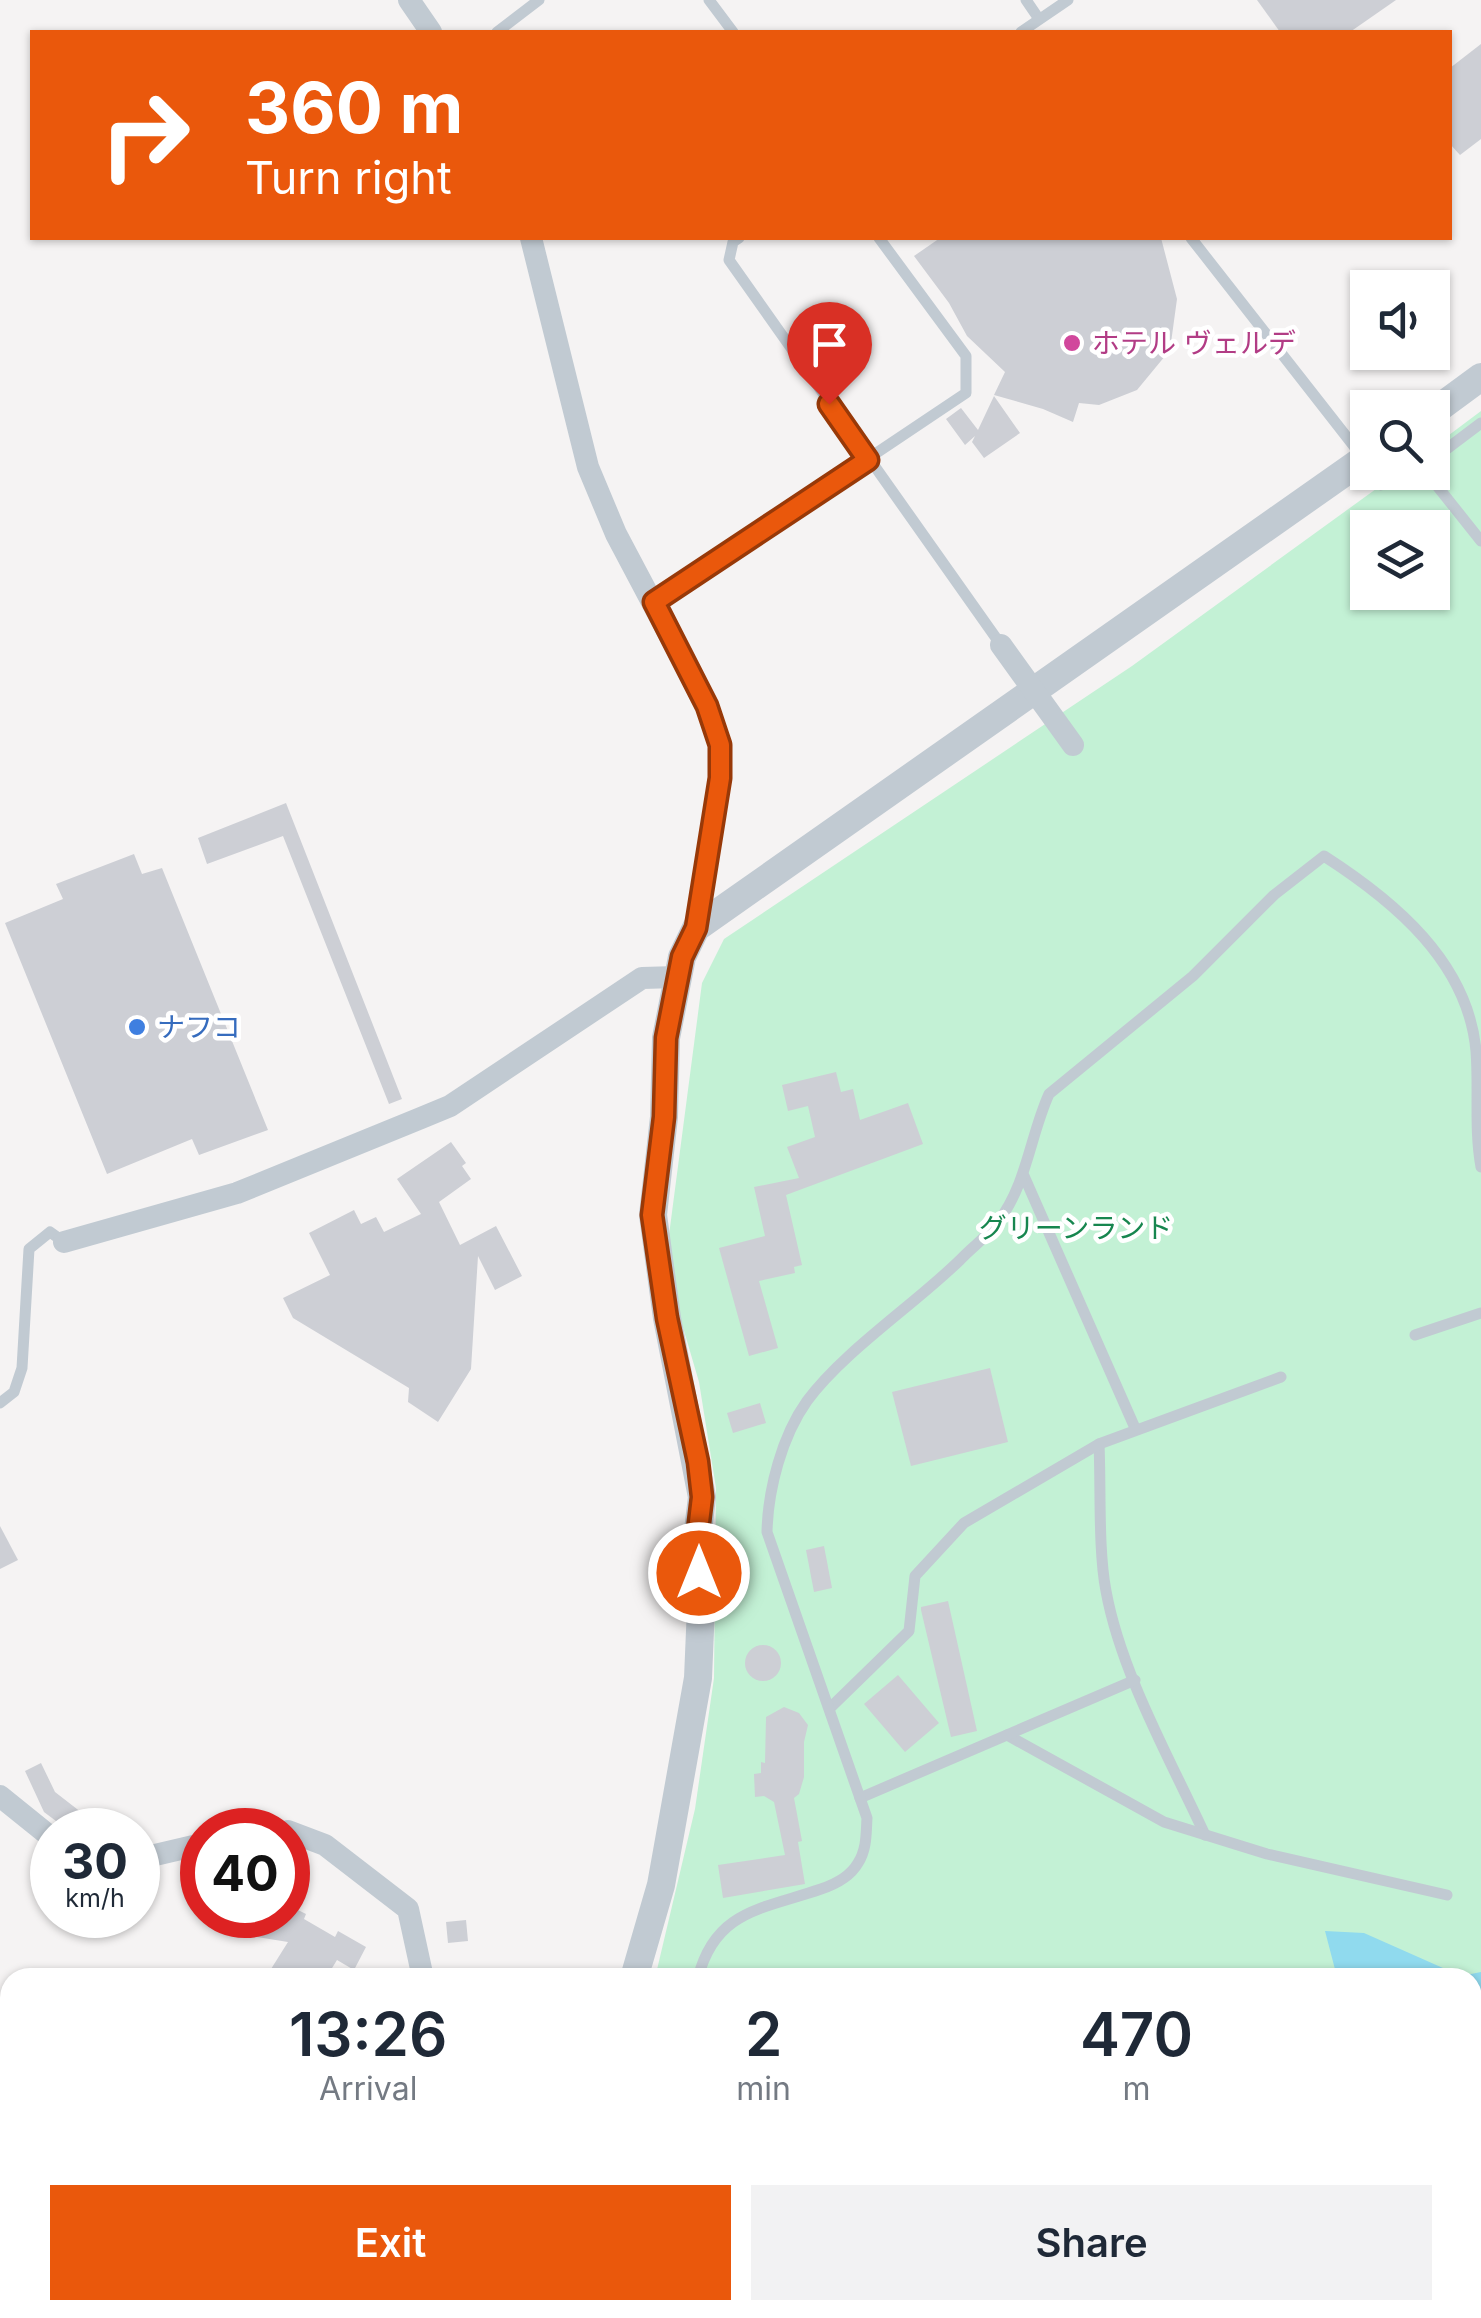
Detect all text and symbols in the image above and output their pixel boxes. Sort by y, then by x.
text: 360 m [245,65,463,150]
icon: right [80,70,210,200]
text: Turn right [245,150,452,205]
map controls [1350,270,1450,610]
button: sound [1350,270,1450,370]
pin [787,302,872,405]
icon: arrive [802,317,857,372]
place label: ホテル ヴェルデ [1092,326,1296,360]
marker: ホテル ヴェルデ [1061,332,1083,354]
button: search [1350,390,1450,490]
button: layers [1350,510,1450,610]
place label: ナフコ [157,1010,241,1044]
marker: ナフコ [126,1016,148,1038]
park label: グリーンランド [979,1211,1173,1245]
position arrow [647,1521,751,1625]
speed limit sign: 40 [180,1808,310,1938]
text: 30 [62,1831,128,1891]
text: km/h [65,1883,125,1913]
text: 13:26 [289,1998,447,2070]
text: 2 [745,1998,782,2070]
text: 470 [1080,1998,1193,2070]
text: Arrival [319,2069,417,2108]
text: min [736,2069,791,2108]
text: m [1122,2069,1151,2108]
button: Exit [50,2185,731,2300]
button: Share [751,2185,1432,2300]

